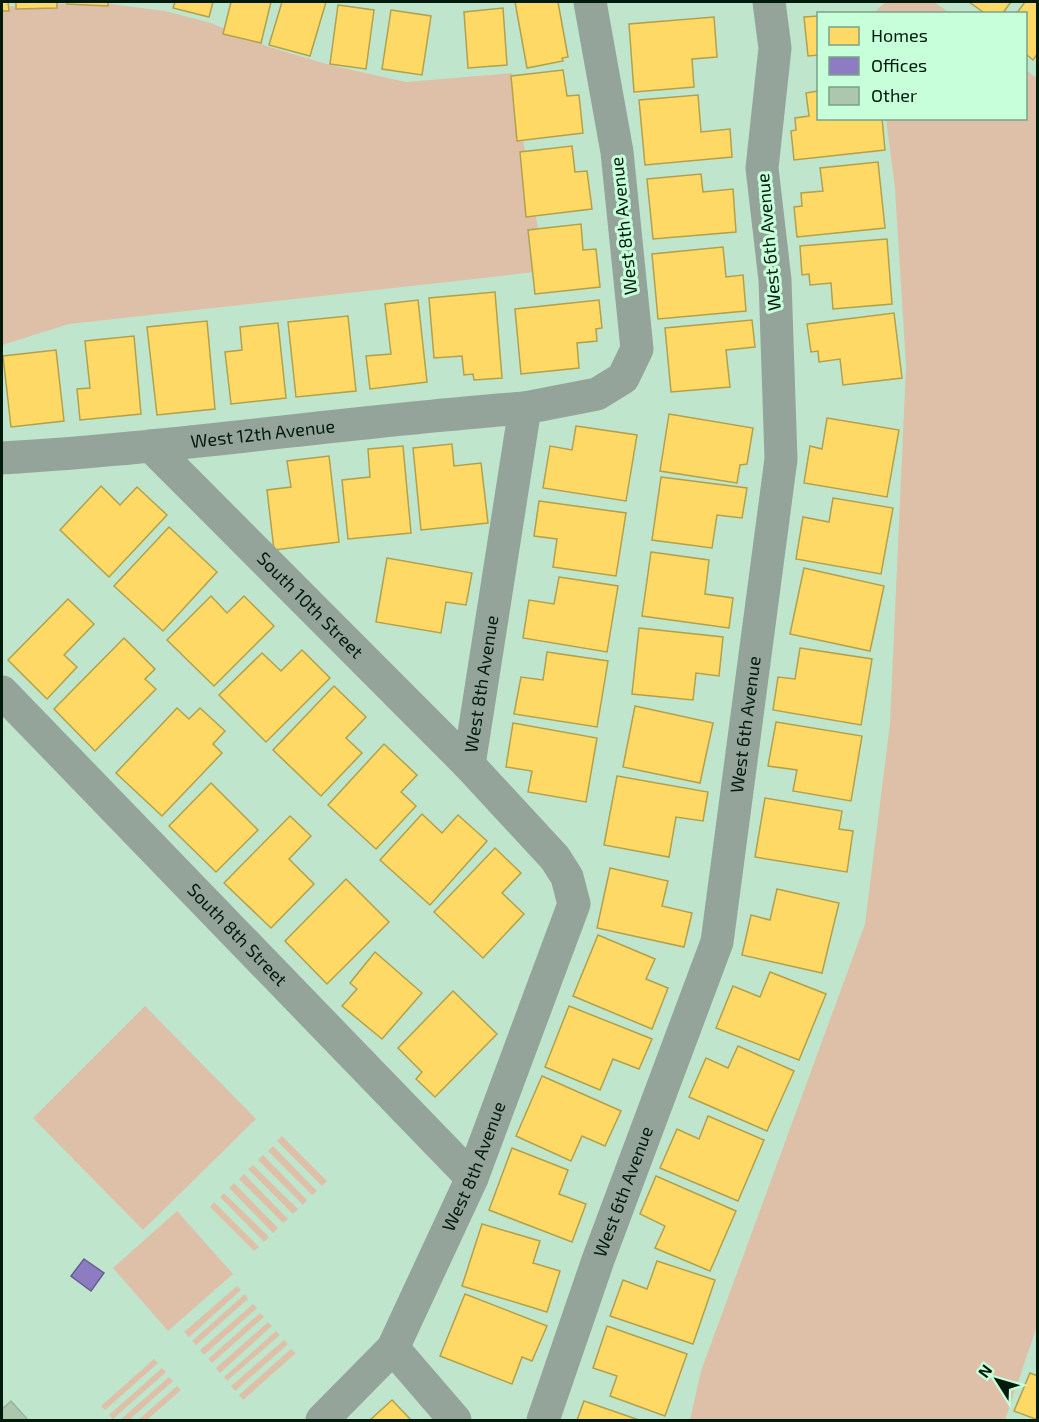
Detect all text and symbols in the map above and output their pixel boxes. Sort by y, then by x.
legend [817,12,1027,120]
text: Homes [871,24,928,46]
text: Offices [871,54,927,76]
text: Other [871,84,917,106]
street label: West 8th Avenue [605,156,641,296]
street label: West 6th Avenue [751,172,785,312]
street label: West 12th Avenue [189,414,336,452]
street label: South 10th Street [253,547,368,663]
street label: West 8th Avenue [459,614,502,754]
street label: West 6th Avenue [725,655,765,794]
street label: South 8th Street [183,878,292,990]
street label: West 8th Avenue [437,1098,510,1235]
street label: West 6th Avenue [588,1123,657,1260]
north arrow [967,1350,1027,1410]
text: N [974,1360,996,1381]

